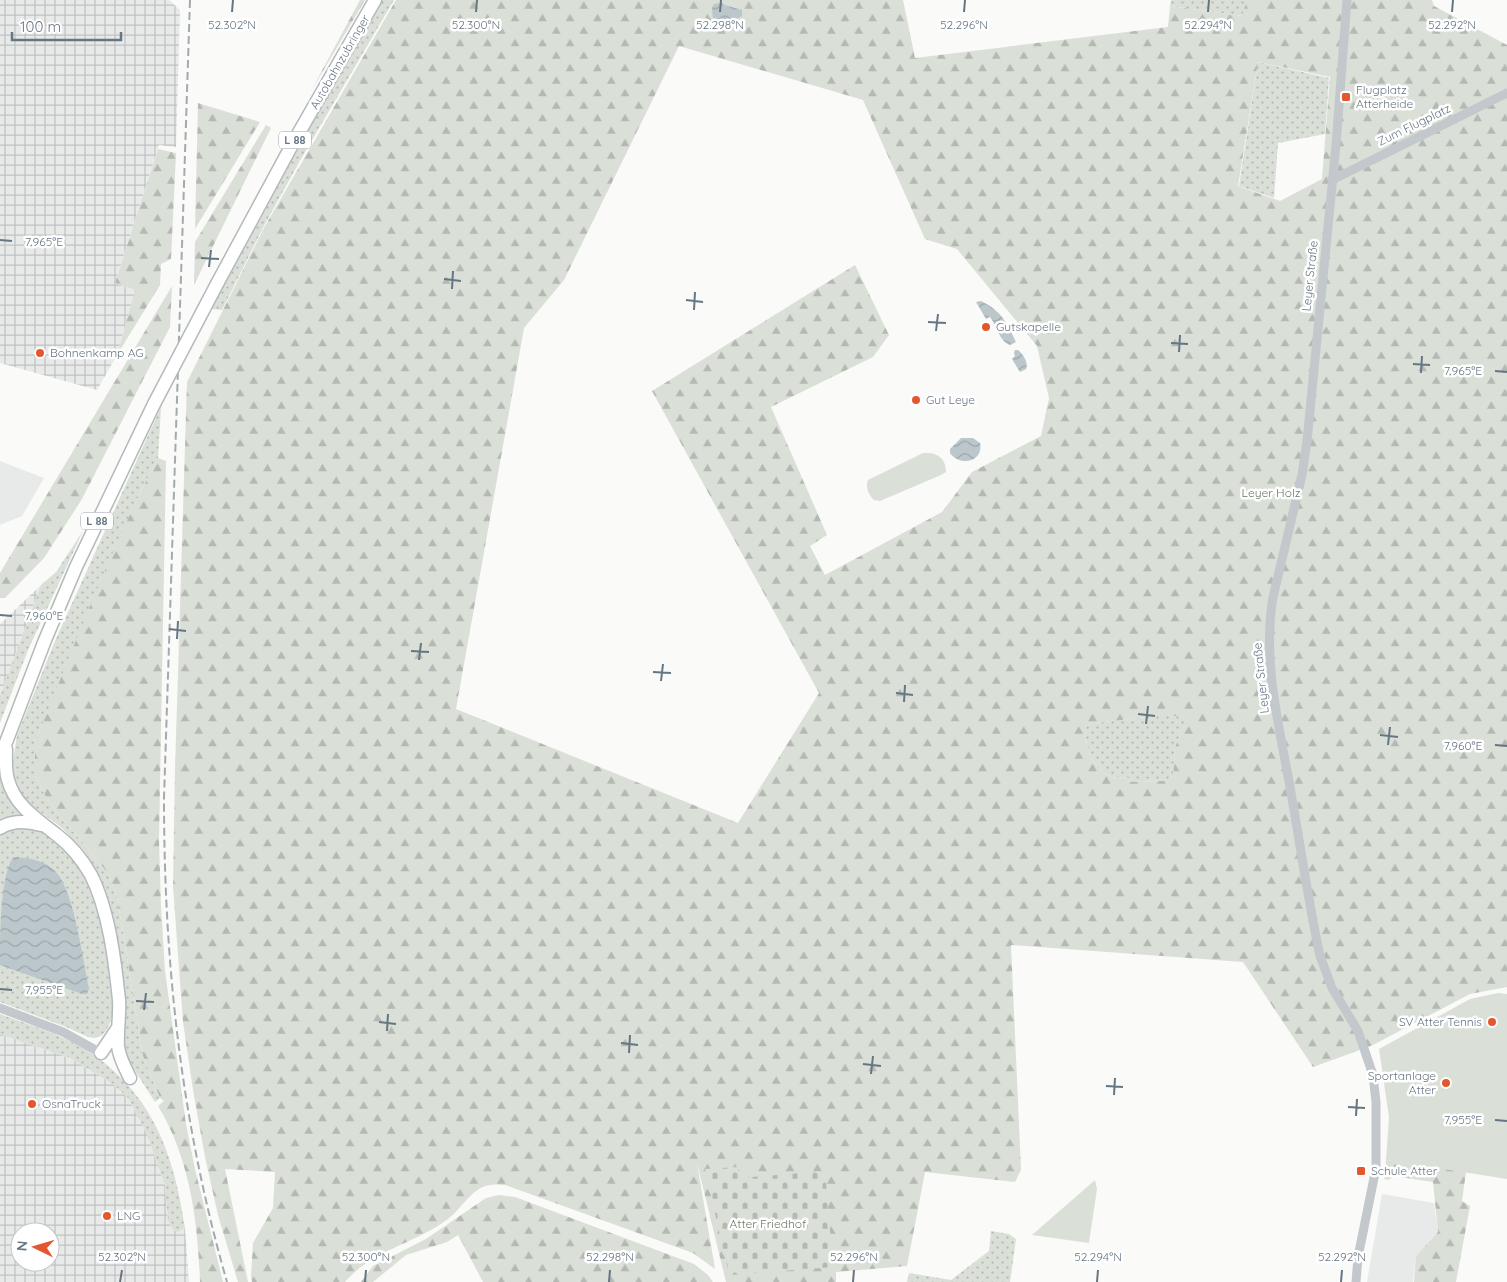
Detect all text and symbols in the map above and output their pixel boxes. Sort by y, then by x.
scale bar [12,10,121,42]
street label: Autobahnzubringer [306,11,373,112]
text: 100 m [20,17,61,36]
text: 52.302°N [208,17,256,32]
text: 52.300°N [452,17,500,32]
text: 52.298°N [696,17,744,32]
text: 52.296°N [940,17,988,32]
text: 52.294°N [1184,17,1232,32]
text: 52.292°N [1428,17,1476,32]
place label: Flugplatz Atterheide [1356,82,1414,111]
marker: Flugplatz Atterheide [1340,91,1352,103]
street label: Zum Flugplatz [1375,100,1453,149]
road number: L 88 [279,132,311,148]
text: 7.965°E [25,234,63,249]
street label: Leyer Straße [1298,240,1321,312]
place label: Gutskapelle [996,319,1061,334]
marker: Gutskapelle [980,321,992,333]
place label: Bohnenkamp AG [50,345,144,360]
marker: Bohnenkamp AG [34,347,46,359]
text: 7.965°E [1444,363,1482,378]
place label: Gut Leye [926,392,975,407]
marker: Gut Leye [910,394,922,406]
park label: Leyer Holz [1242,485,1301,500]
road number: L 88 [81,512,113,530]
text: 7.960°E [25,608,64,623]
street label: Leyer Straße [1249,642,1272,714]
text: 7.960°E [1444,738,1483,753]
text: 7.955°E [25,982,63,997]
place label: SV Atter Tennis [1399,1014,1482,1029]
marker: SV Atter Tennis [1486,1016,1498,1028]
place label: Sportanlage Atter [1368,1068,1436,1097]
marker: Sportanlage Atter [1440,1077,1452,1089]
place label: OsnaTruck [42,1096,101,1111]
marker: OsnaTruck [26,1098,38,1110]
text: 7.955°E [1444,1112,1482,1127]
place label: Schule Atter [1371,1163,1438,1178]
marker: Schule Atter [1355,1165,1367,1177]
place label: LNG [117,1208,140,1223]
marker: LNG [101,1210,113,1222]
park label: Atter Friedhof [730,1216,807,1231]
north arrow [10,1222,60,1272]
text: N [13,1240,31,1252]
text: 52.302°N [98,1249,146,1264]
text: 52.300°N [342,1249,390,1264]
text: 52.298°N [586,1249,634,1264]
text: 52.296°N [830,1249,878,1264]
text: 52.294°N [1074,1249,1122,1264]
text: 52.292°N [1318,1249,1366,1264]

